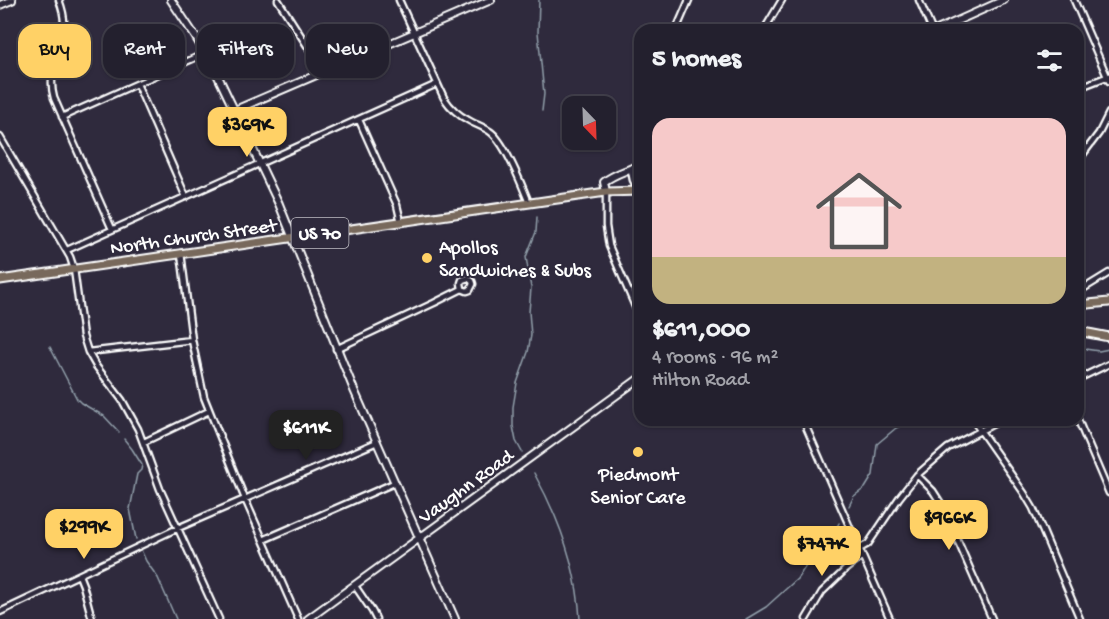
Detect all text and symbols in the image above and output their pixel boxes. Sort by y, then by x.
chip: Buy [18,24,91,78]
chip: Rent [103,24,185,78]
chip: Filters [197,24,294,78]
chip: New [306,24,389,78]
icon: filters [1033,44,1066,77]
text: 5 homes [652,45,741,76]
north arrow [562,96,616,150]
map controls [562,96,616,150]
pin: $369K [205,107,289,158]
text: $369K [222,115,272,138]
icon: home [805,157,913,265]
street label: North Church Street [109,215,280,262]
road number: US 70 [292,218,348,248]
place label: Apollos Sandwiches & Subs [439,238,592,284]
marker: Apollos Sandwiches & Subs [420,251,434,265]
text: $611,000 [652,316,750,347]
text: 4 rooms · 96 m² [652,347,778,370]
text: Hilton Road [652,370,749,393]
pin: $611K [264,410,348,461]
text: $611K [283,418,329,441]
street label: Vaughn Road [414,444,521,531]
marker: Piedmont Senior Care [631,445,645,459]
place label: Piedmont Senior Care [591,465,686,511]
pin: $966K [907,500,991,551]
text: $966K [924,508,974,531]
pin: $299K [42,509,126,560]
text: $299K [59,517,109,540]
pin: $747K [780,526,864,577]
text: $747K [797,534,847,557]

